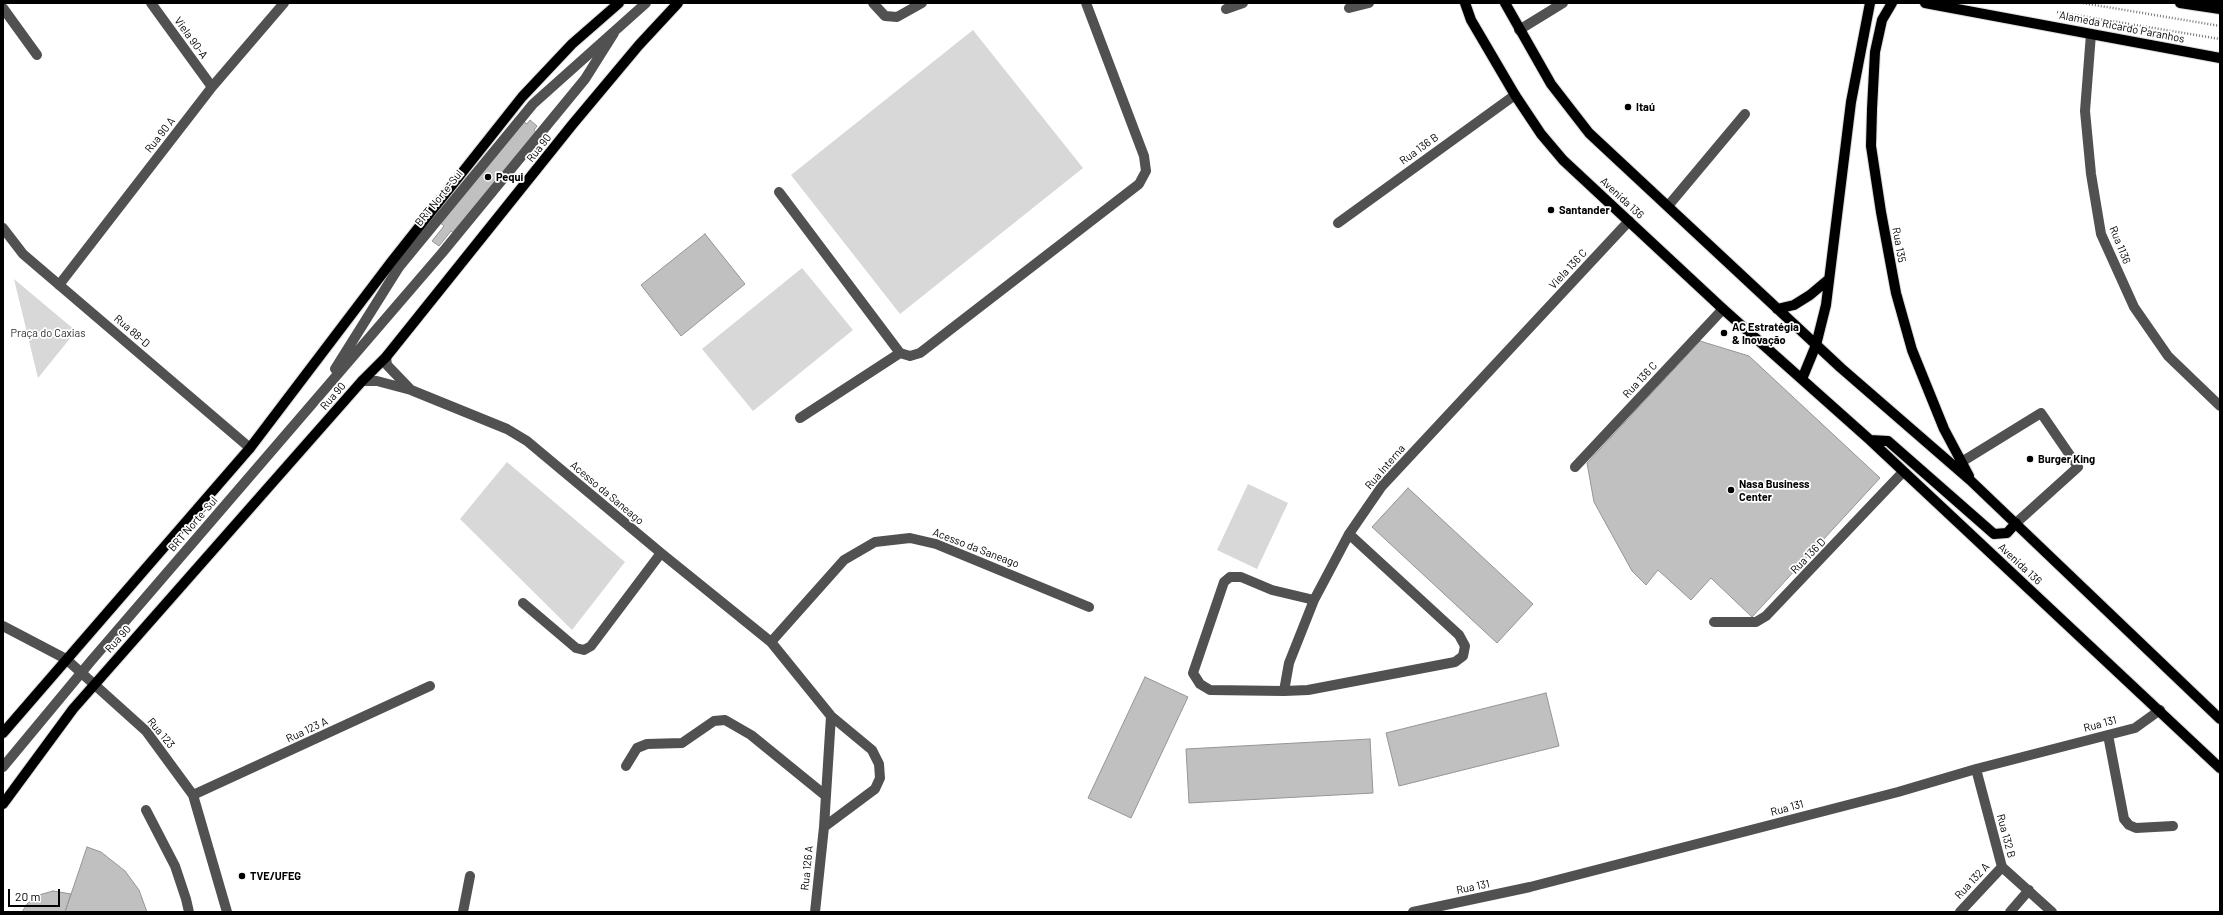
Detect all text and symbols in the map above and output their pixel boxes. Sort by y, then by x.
street label: Alameda Ricardo Paranhos [2058,8,2186,46]
street label: Viela 90-A [171,15,211,61]
place label: Itaú [1636,100,1655,114]
marker: Itaú [1623,102,1633,112]
street label: Rua 90 A [142,115,178,155]
street label: Rua 90 [524,131,554,165]
street label: Rua 136 B [1397,131,1441,167]
street label: BRT Norte-Sul [412,167,466,229]
place label: Pequi [496,170,523,184]
marker: Pequi [483,172,493,182]
street label: Avenida 136 [1597,174,1647,222]
place label: Santander [1559,203,1610,217]
marker: Santander [1546,205,1556,215]
street label: Rua 1136 [2106,224,2134,266]
street label: Rua 135 [1889,226,1909,264]
street label: Viela 136 C [1546,246,1590,292]
street label: Rua 88-D [111,312,153,350]
place label: AC Estratégia & Inovação [1732,320,1799,346]
park label: Praça do Caxias [10,326,86,340]
marker: AC Estratégia & Inovação [1719,328,1729,338]
street label: Rua 136 C [1620,359,1660,401]
street label: Rua 90 [317,379,349,413]
street label: Rua Interna [1362,442,1408,492]
place label: Burger King [2038,452,2095,466]
marker: Burger King [2025,454,2035,464]
street label: Acesso da Saneago [568,459,646,527]
place label: Nasa Business Center [1739,477,1810,503]
marker: Nasa Business Center [1726,485,1736,495]
street label: BRT Norte-Sul [166,494,220,554]
street label: Acesso da Saneago [931,525,1021,571]
street label: Rua 136 D [1788,535,1828,577]
street label: Avenida 136 [1995,540,2045,588]
street label: Rua 90 [102,623,134,655]
street label: Rua 131 [2082,713,2118,735]
street label: Rua 123 [144,715,178,751]
street label: Rua 123 A [284,715,330,745]
street label: Rua 131 [1769,797,1805,819]
street label: Rua 132 B [1994,813,2018,859]
street label: Rua 126 A [798,845,816,891]
street label: Rua 132 A [1952,860,1992,902]
place label: TVE/UFEG [250,869,301,883]
marker: TVE/UFEG [237,871,247,881]
street label: Rua 131 [1455,877,1491,897]
scale bar [10,881,62,907]
text: 20 m [15,889,41,903]

